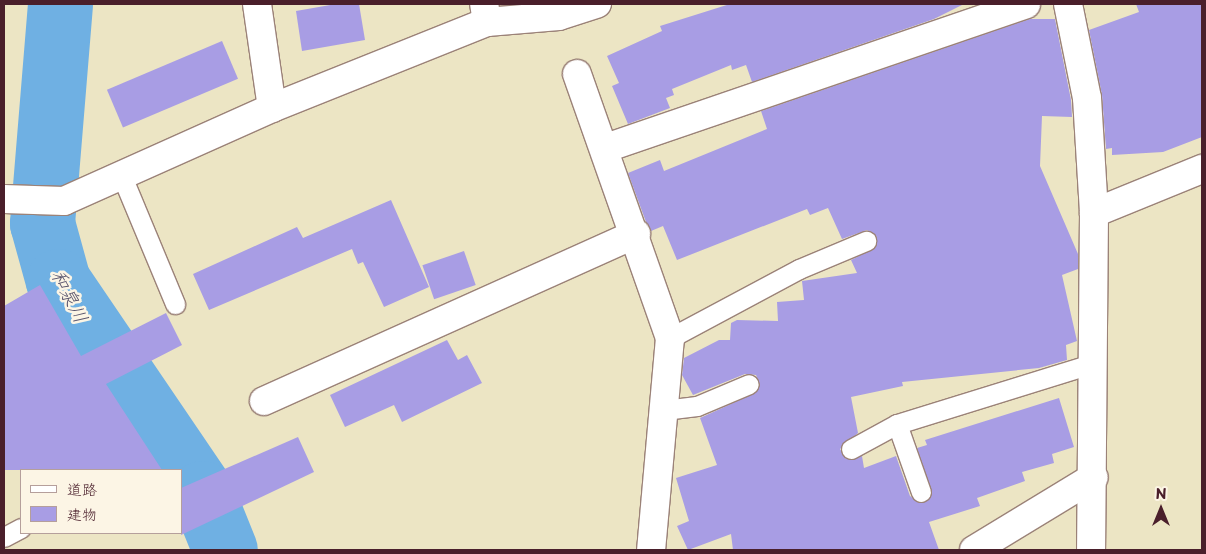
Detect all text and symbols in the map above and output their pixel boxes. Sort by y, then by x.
water label: 和泉川 [47,265,93,327]
legend [20,469,182,534]
text: 道路 [67,477,97,500]
text: N [1155,483,1167,504]
north arrow [1136,484,1186,534]
text: 建物 [67,502,97,525]

